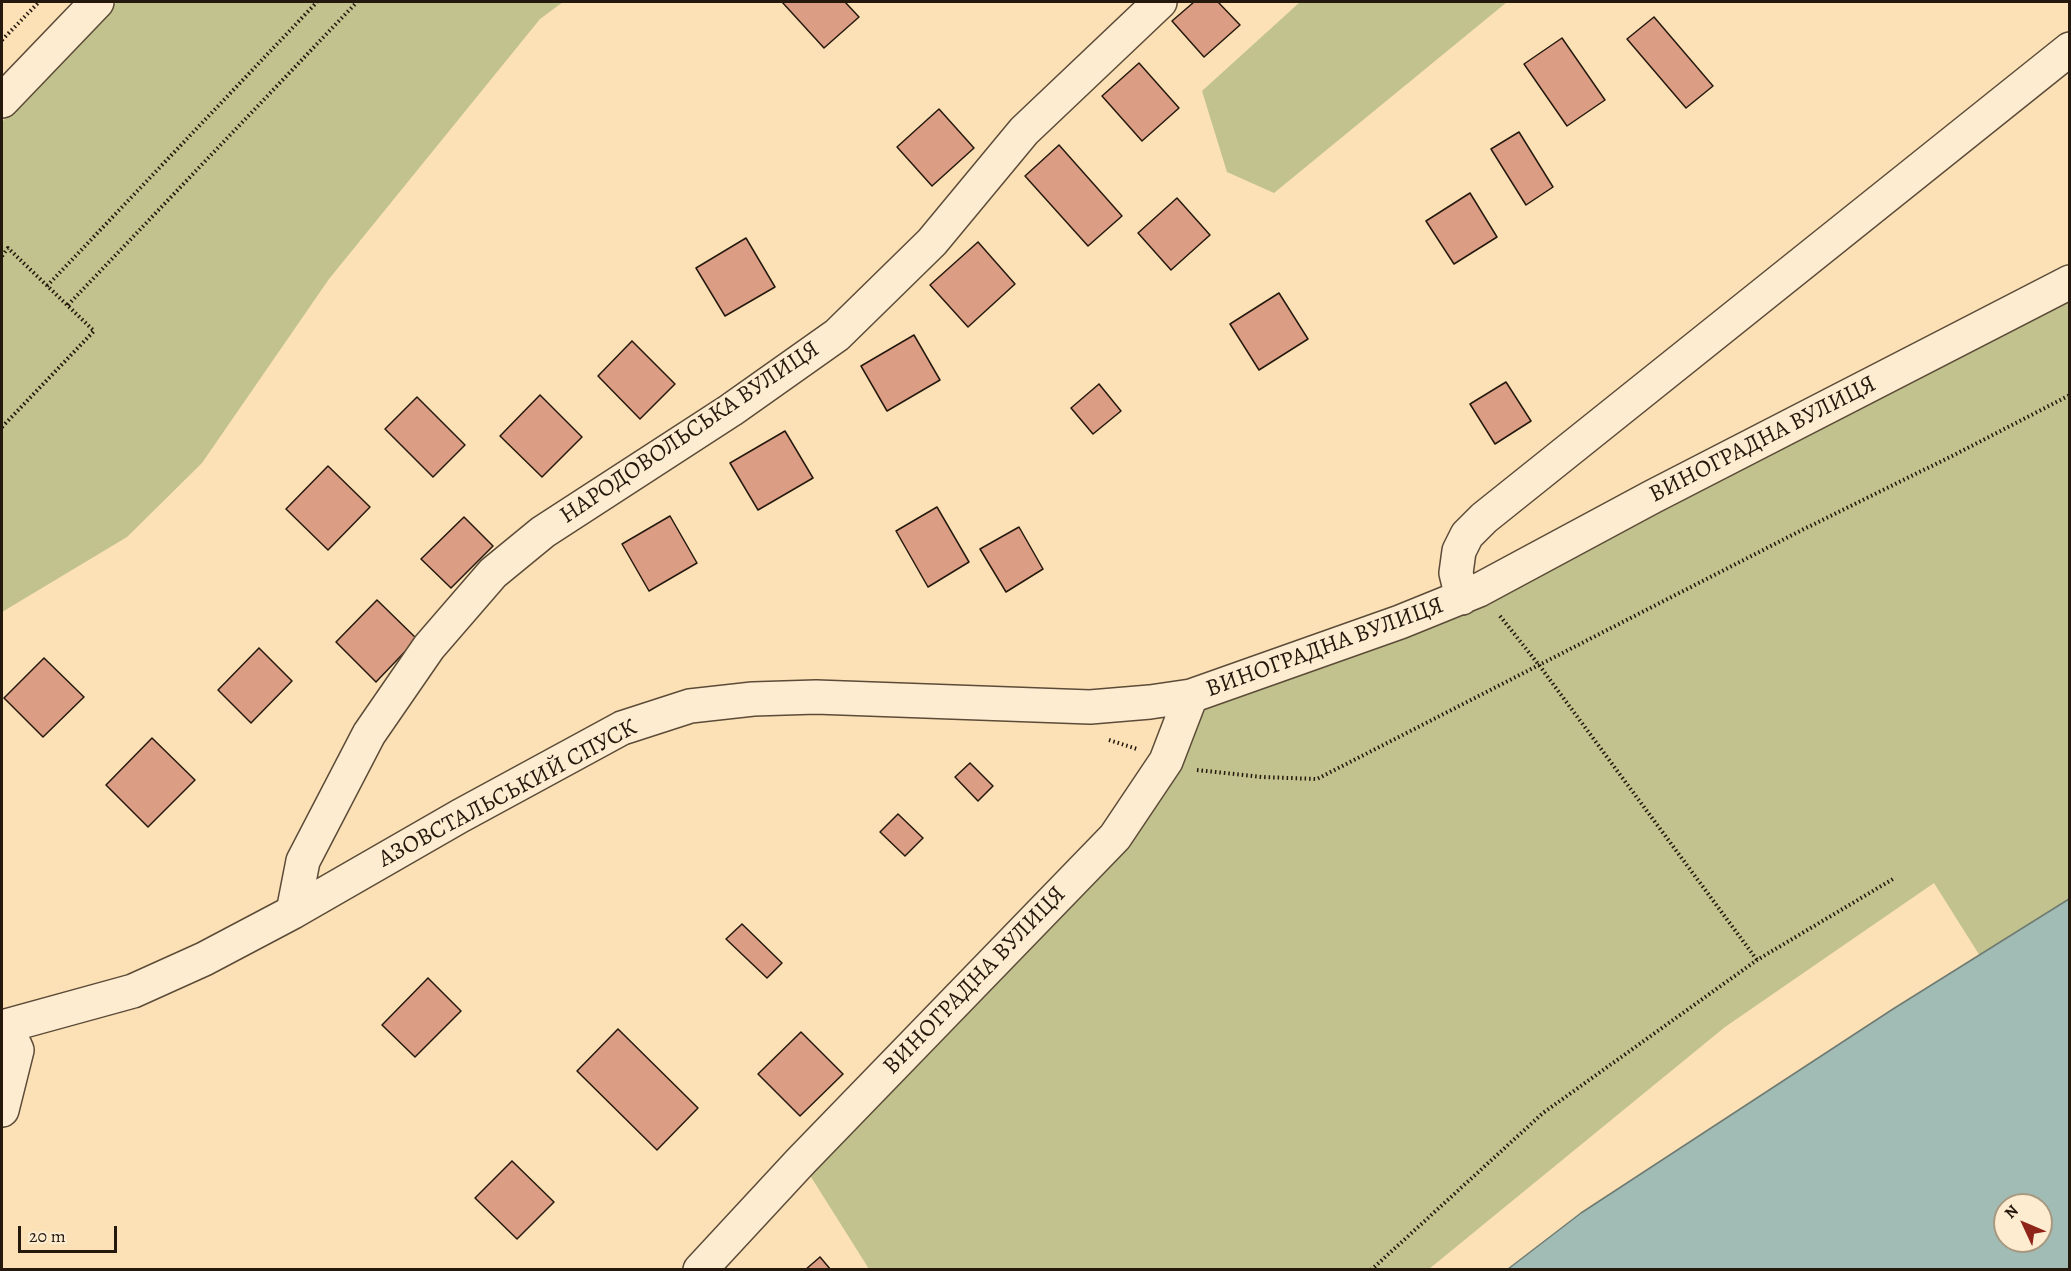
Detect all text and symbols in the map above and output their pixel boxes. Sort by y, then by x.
street label: НАРОДОВОЛЬСЬКА ВУЛИЦЯ [555,335,825,531]
street label: ВИНОГРАДНА ВУЛИЦЯ [1645,370,1881,510]
street label: ВИНОГРАДНА ВУЛИЦЯ [1202,592,1448,704]
street label: АЗОВСТАЛЬСЬКИЙ СПУСК [374,714,642,874]
street label: ВИНОГРАДНА ВУЛИЦЯ [878,881,1072,1081]
north arrow [1993,1193,2053,1253]
text: N [2000,1200,2023,1224]
scale bar [21,1214,120,1252]
text: 20 m [29,1224,66,1248]

